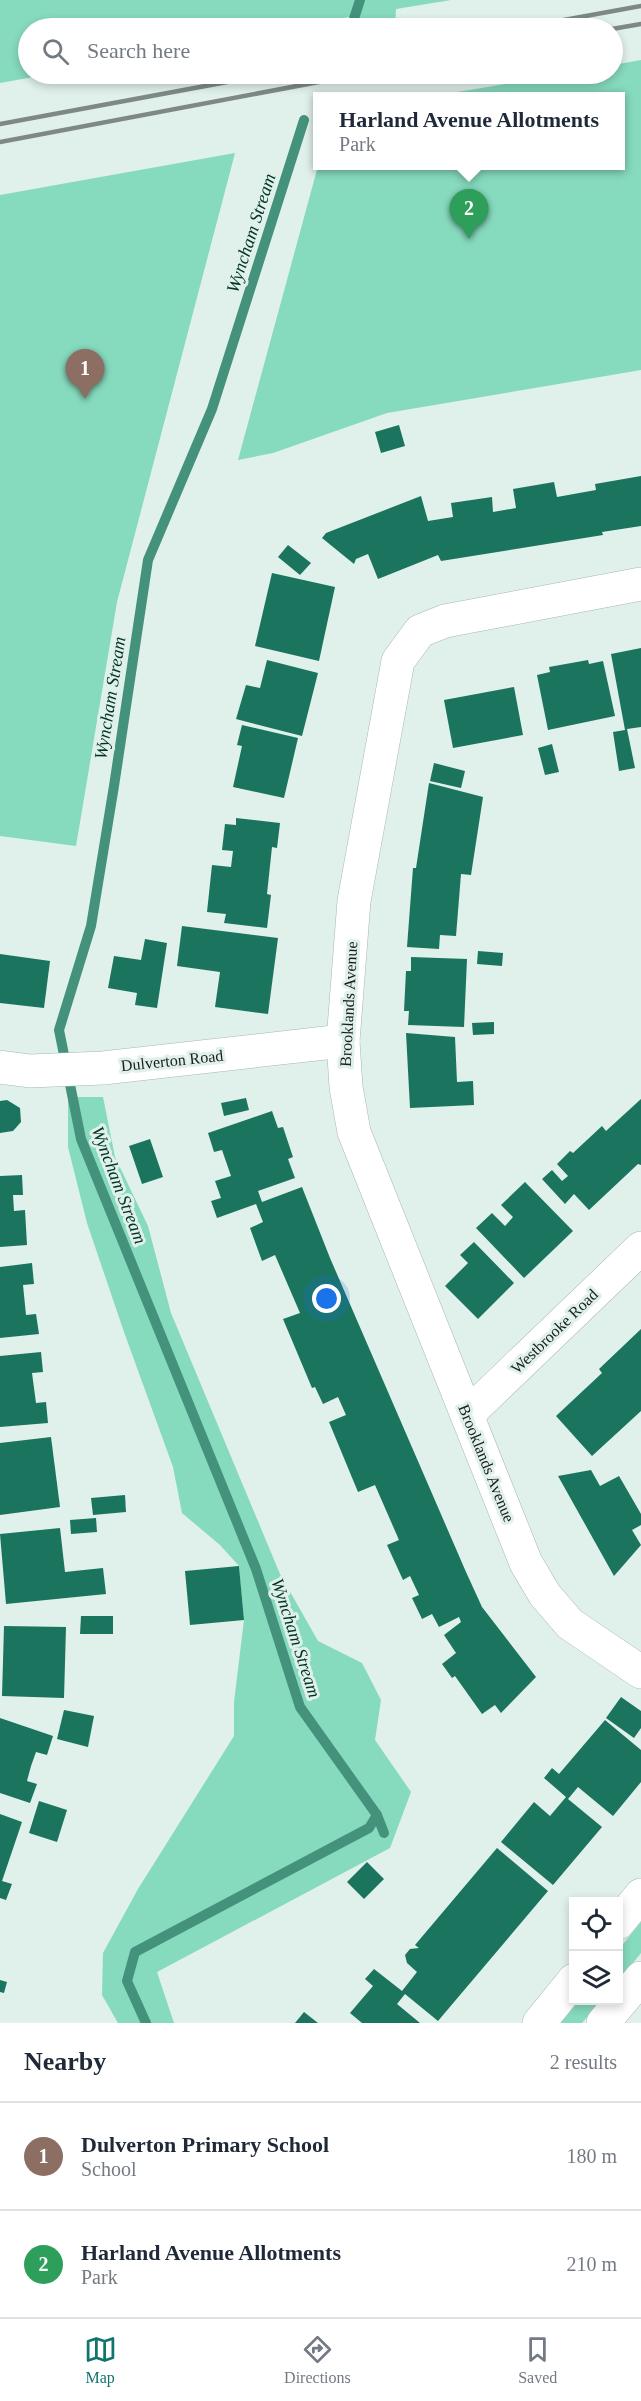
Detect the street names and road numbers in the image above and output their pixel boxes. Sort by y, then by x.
street label: Brooklands Avenue [337,941,360,1067]
street label: Dulverton Road [120,1047,224,1074]
street label: Westbrooke Road [508,1286,601,1377]
street label: Brooklands Avenue [455,1402,518,1525]

